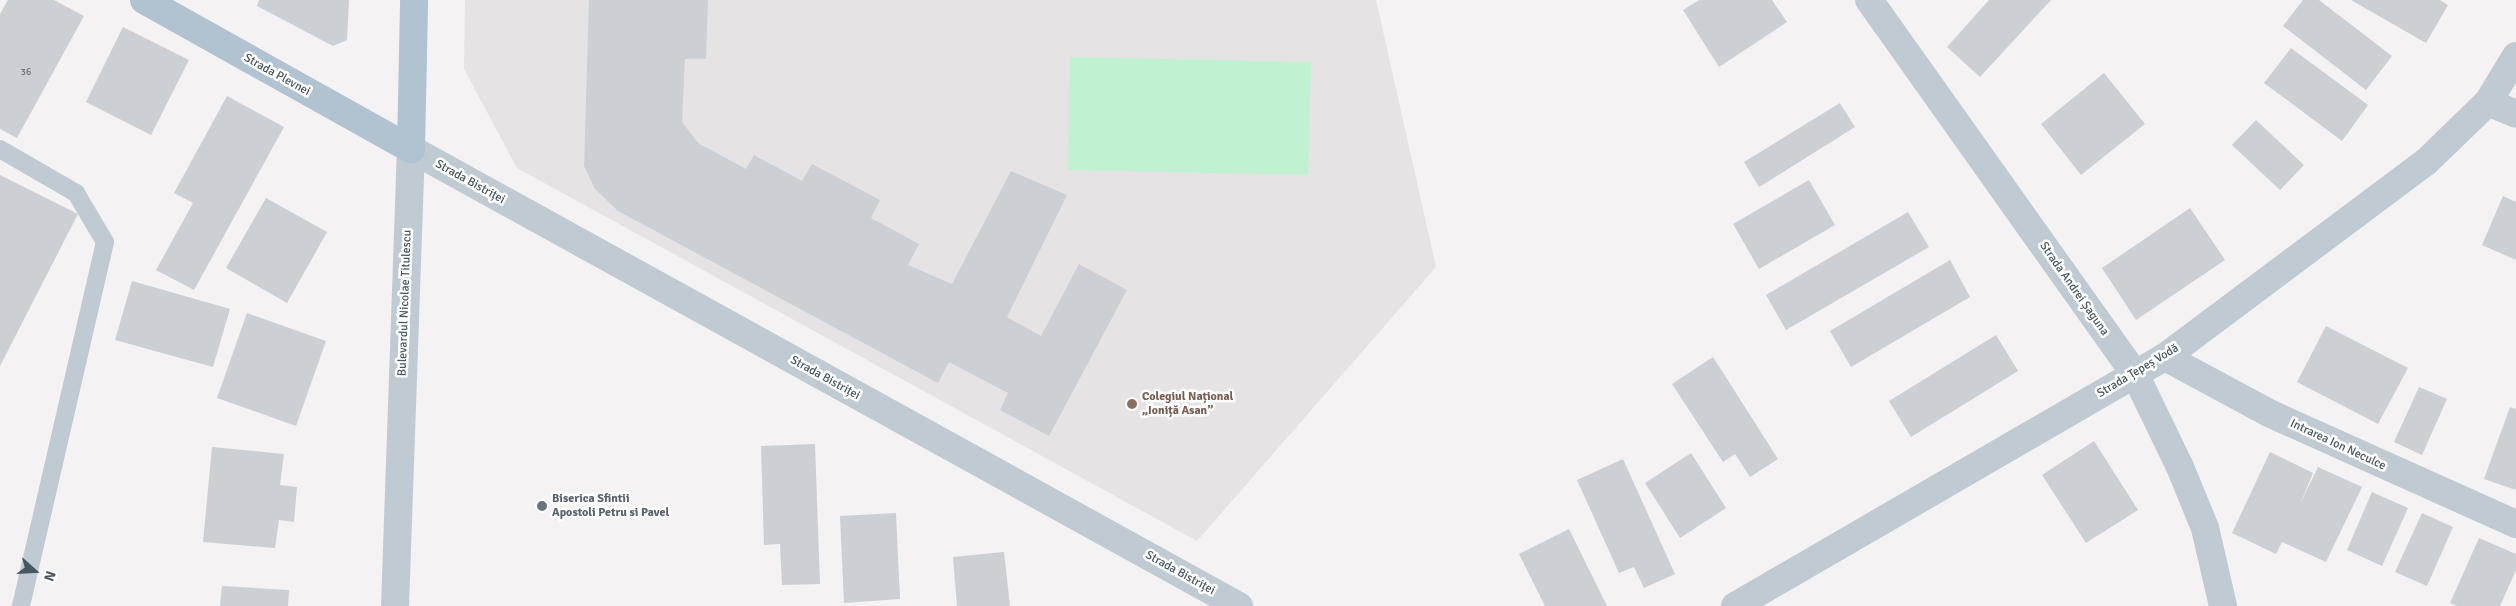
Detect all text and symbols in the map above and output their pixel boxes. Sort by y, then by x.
street label: Strada Plevnei [241,51,313,99]
house number: 36 [21,67,31,79]
street label: Strada Bistriței [433,157,507,207]
street label: Bulevardul Nicolae Titulescu [395,230,415,376]
street label: Strada Andrei Șaguna [2036,239,2112,339]
street label: Strada Țepeș Vodă [2095,341,2181,401]
street label: Strada Bistriței [788,353,862,403]
place label: Colegiul Național „Ioniță Asan” [1142,390,1233,418]
marker: Colegiul Național „Ioniță Asan” [1126,398,1138,410]
street label: Intrarea Ion Neculce [2288,417,2388,473]
place label: Biserica Sfintii Apostoli Petru si Pavel [552,492,669,520]
marker: Biserica Sfintii Apostoli Petru si Pavel [536,500,548,512]
north arrow [10,546,60,596]
street label: Strada Bistriței [1143,548,1217,598]
text: N [40,569,59,583]

